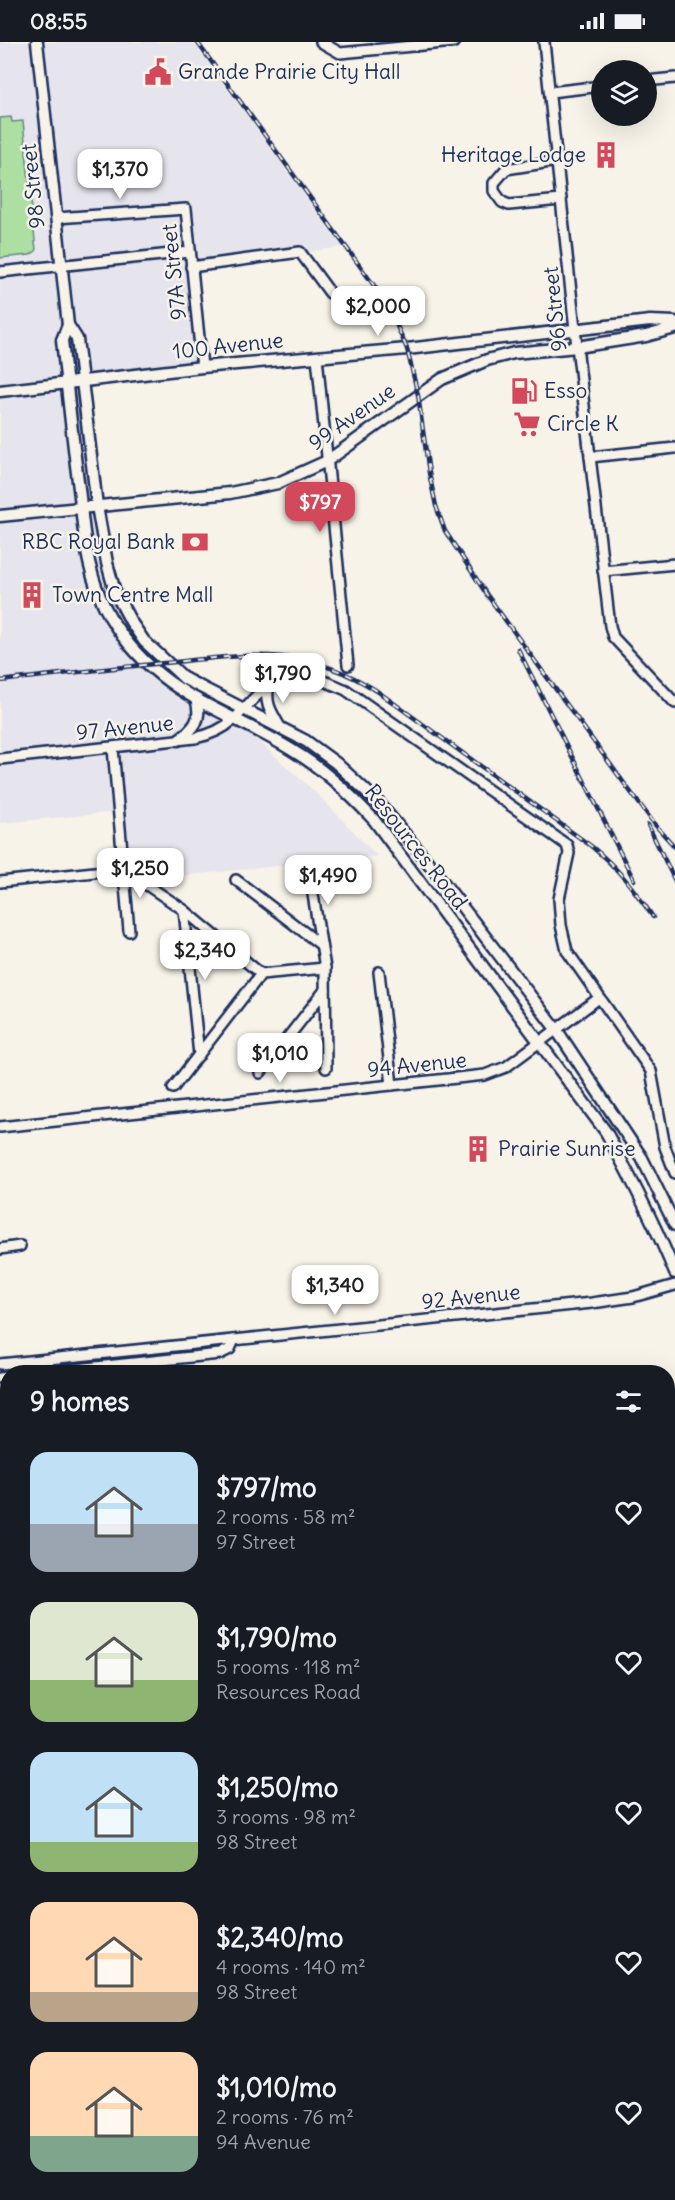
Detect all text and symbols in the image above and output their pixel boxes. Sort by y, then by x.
text: 08:55 [30,7,87,35]
public building icon: Grande Prairie City Hall [143,57,173,87]
place label: Grande Prairie City Hall [178,58,400,85]
map controls [591,60,657,126]
button: layers [591,60,657,126]
building icon: Heritage Lodge [591,140,621,170]
place label: Heritage Lodge [441,141,586,168]
street label: 98 Street [15,142,50,230]
pin: $1,370 [71,149,169,200]
text: $1,370 [91,156,149,181]
street label: 97A Street [155,223,192,321]
street label: 96 Street [537,265,572,353]
pin: $2,000 [329,286,427,337]
text: $2,000 [345,293,411,318]
street label: 100 Avenue [171,326,285,365]
fuel station icon: Esso [509,376,539,406]
street label: 99 Avenue [303,377,400,456]
place label: Esso [544,377,587,404]
supermarket icon: Circle K [512,409,542,439]
place label: Circle K [547,410,619,437]
pin: $797 [284,482,356,533]
text: $797 [299,489,341,514]
bank icon: RBC Royal Bank [180,527,210,557]
place label: RBC Royal Bank [22,528,175,555]
building icon: Town Centre Mall [17,580,47,610]
place label: Town Centre Mall [52,581,213,608]
pin: $1,790 [234,653,332,704]
text: $1,790 [254,660,312,685]
street label: 97 Avenue [75,709,175,746]
street label: Resources Road [359,779,474,915]
pin: $1,250 [91,848,189,899]
text: $1,250 [111,855,169,880]
pin: $1,490 [279,855,377,906]
text: $1,490 [299,862,357,887]
pin: $2,340 [156,930,254,981]
text: $2,340 [174,937,236,962]
pin: $1,010 [231,1033,329,1084]
text: $1,010 [251,1040,309,1065]
street label: 94 Avenue [366,1046,468,1083]
building icon: Prairie Sunrise [463,1134,493,1164]
place label: Prairie Sunrise [498,1135,636,1162]
pin: $1,340 [286,1265,384,1316]
text: $1,340 [306,1272,364,1297]
street label: 92 Avenue [420,1278,522,1315]
text: 9 homes [30,1385,129,1418]
icon: filters [612,1385,645,1418]
text: $797/mo [216,1471,317,1504]
icon: home [78,1476,150,1548]
icon: heart [612,1496,645,1529]
text: 2 rooms · 58 m² [216,1504,356,1529]
text: 97 Street [216,1529,295,1554]
text: $1,790/mo [216,1621,337,1654]
icon: home [78,1626,150,1698]
icon: heart [612,1646,645,1679]
text: 5 rooms · 118 m² [216,1654,361,1679]
text: Resources Road [216,1679,360,1704]
text: $1,250/mo [216,1771,338,1804]
icon: home [78,1776,150,1848]
icon: heart [612,1796,645,1829]
text: 3 rooms · 98 m² [216,1804,356,1829]
text: 98 Street [216,1829,297,1854]
text: $2,340/mo [216,1921,343,1954]
icon: home [78,1926,150,1998]
icon: heart [612,1946,645,1979]
text: 4 rooms · 140 m² [216,1954,366,1979]
text: 98 Street [216,1979,297,2004]
text: $1,010/mo [216,2071,337,2104]
icon: home [78,2076,150,2148]
icon: heart [612,2096,645,2129]
text: 2 rooms · 76 m² [216,2104,354,2129]
text: 94 Avenue [216,2129,311,2154]

